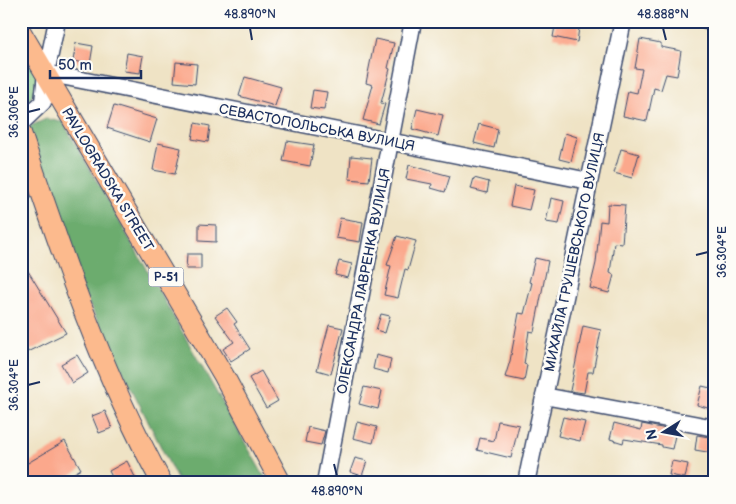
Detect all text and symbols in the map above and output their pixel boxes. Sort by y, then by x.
text: 48.890°N [224,7,276,22]
text: 48.888°N [637,7,689,22]
scale bar [50,48,141,80]
text: 50 m [58,56,92,75]
text: 36.306°E [7,86,22,138]
street label: СЕВАСТОПОЛЬСЬКА ВУЛИЦЯ [218,100,416,155]
street label: PAVLOGRADSKA STREET [58,104,157,255]
street label: МИХАЙЛА ГРУШЕВСЬКОГО ВУЛИЦЯ [541,131,608,373]
street label: ОЛЕКСАНДРА ЛАВРЕНКА ВУЛИЦЯ [333,167,394,395]
text: 36.304°E [715,226,730,278]
road number: Р-51 [148,268,184,286]
text: 36.304°E [7,359,22,411]
north arrow [638,406,688,456]
text: N [642,428,661,441]
text: 48.890°N [311,484,363,499]

